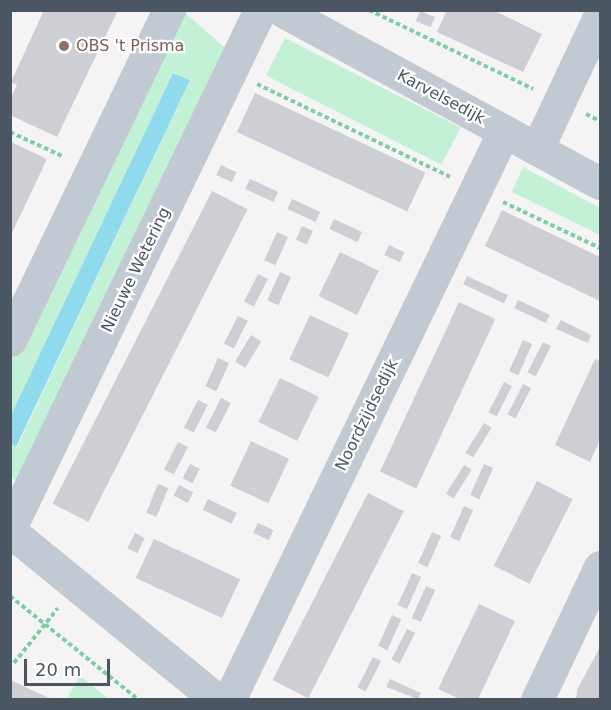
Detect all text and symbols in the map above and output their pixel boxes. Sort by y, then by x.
place label: OBS 't Prisma [76,36,184,56]
marker: OBS 't Prisma [57,39,71,53]
street label: Karvelsedijk [394,66,488,128]
street label: Nieuwe Wetering [97,204,175,336]
street label: Noordzijdsedijk [332,356,402,474]
scale bar [27,647,112,685]
text: 20 m [35,659,81,680]

